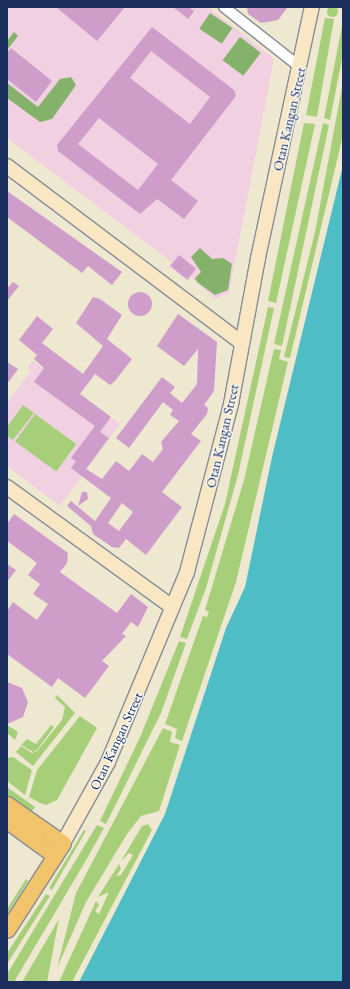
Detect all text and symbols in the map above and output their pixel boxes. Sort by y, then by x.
street label: Otan Kangan Street [269,65,309,173]
street label: Otan Kangan Street [202,382,242,490]
street label: Otan Kangan Street [86,689,146,793]

